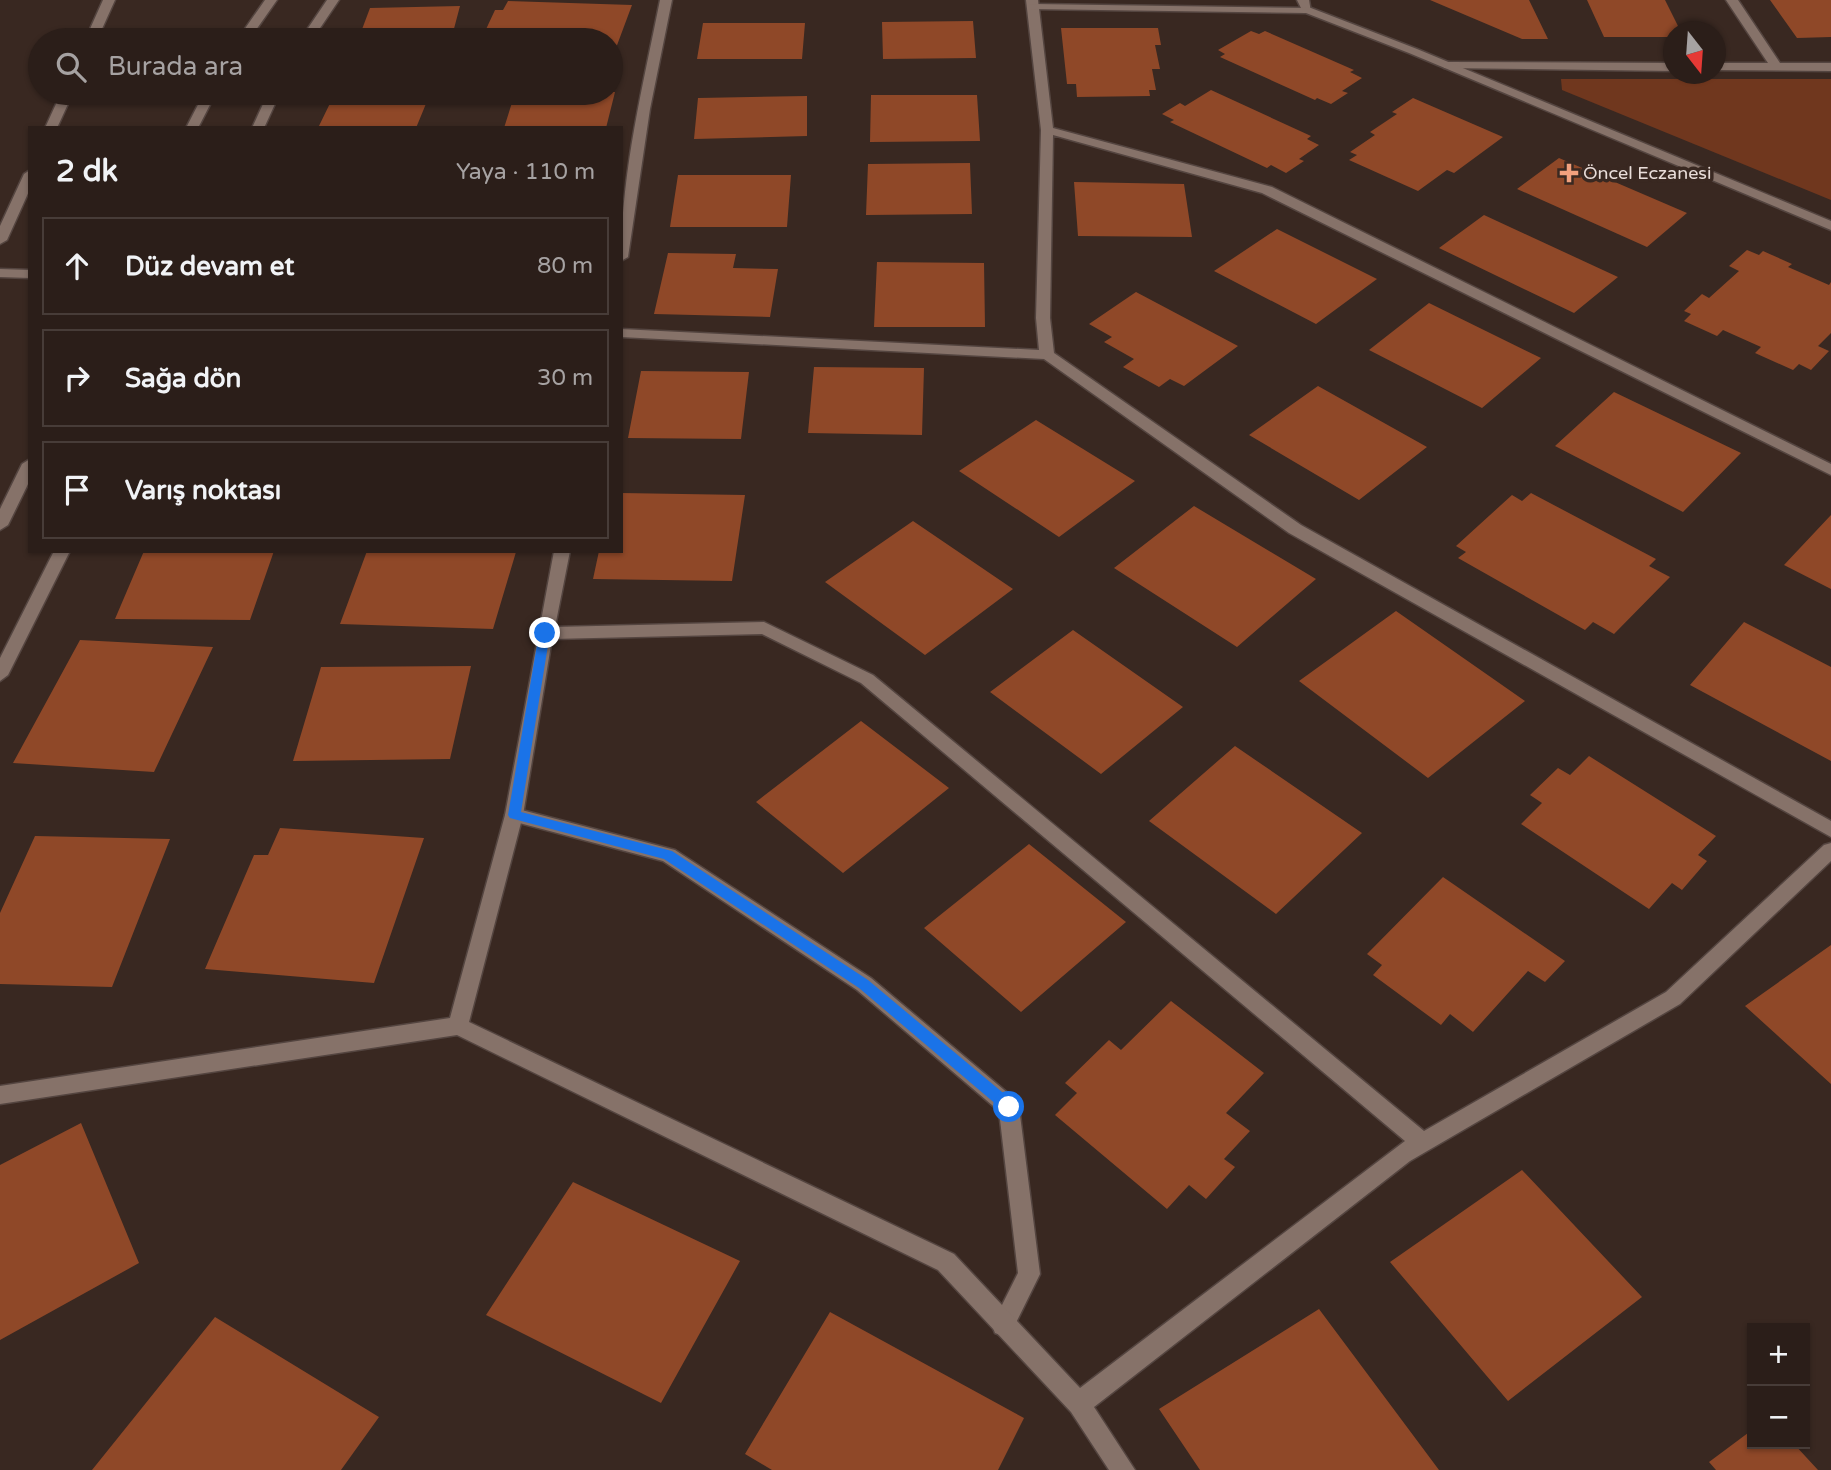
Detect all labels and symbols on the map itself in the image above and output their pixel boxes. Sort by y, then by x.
north arrow [1663,21,1726,84]
place label: Öncel Eczanesi [1583,162,1711,184]
marker: Öncel Eczanesi [1561,165,1577,181]
route end [529,617,560,648]
route start [993,1091,1024,1122]

